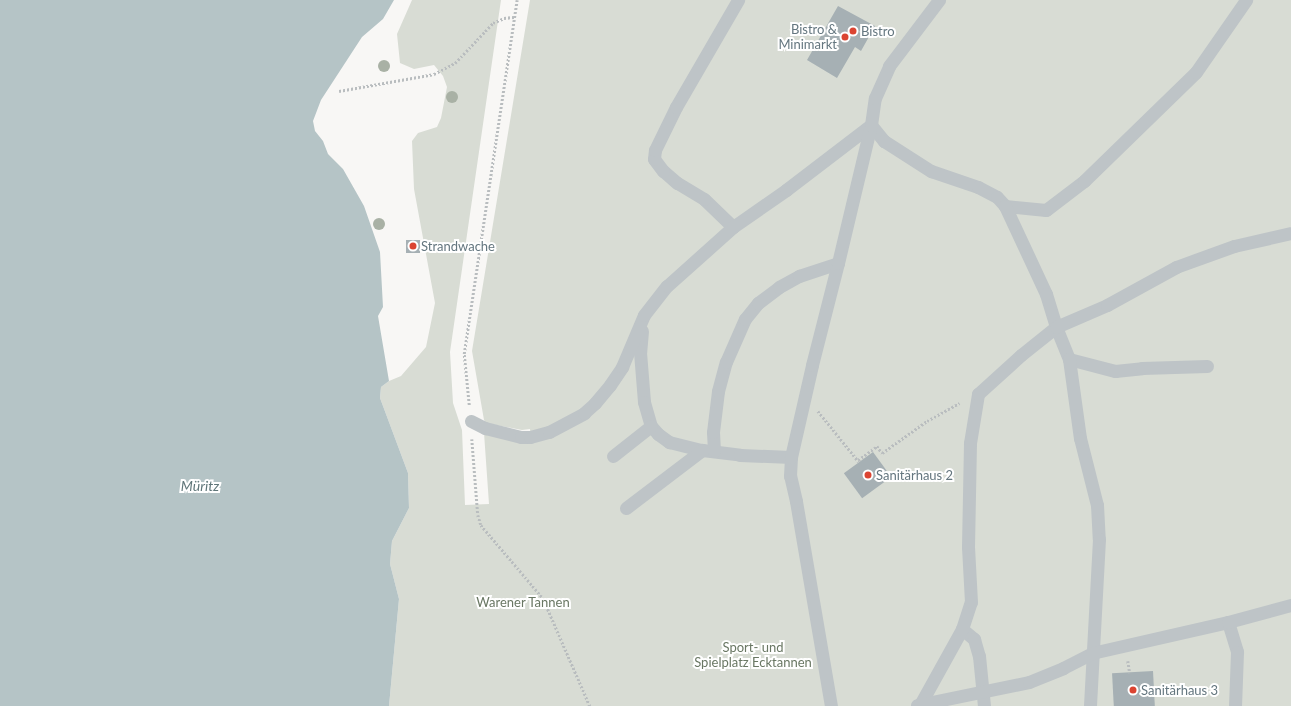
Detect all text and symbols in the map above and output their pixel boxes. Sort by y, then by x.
place label: Bistro & Minimarkt [778,22,837,53]
place label: Bistro [861,23,895,39]
marker: Bistro [848,26,858,36]
marker: Bistro & Minimarkt [840,32,850,42]
place label: Strandwache [421,238,495,254]
marker: Strandwache [408,241,418,251]
place label: Sanitärhaus 2 [876,467,953,483]
marker: Sanitärhaus 2 [863,470,873,480]
water label: Müritz [181,478,219,494]
park label: Warener Tannen [476,594,570,610]
park label: Sport- und Spielplatz Ecktannen [694,640,812,671]
place label: Sanitärhaus 3 [1141,682,1218,698]
marker: Sanitärhaus 3 [1128,685,1138,695]

